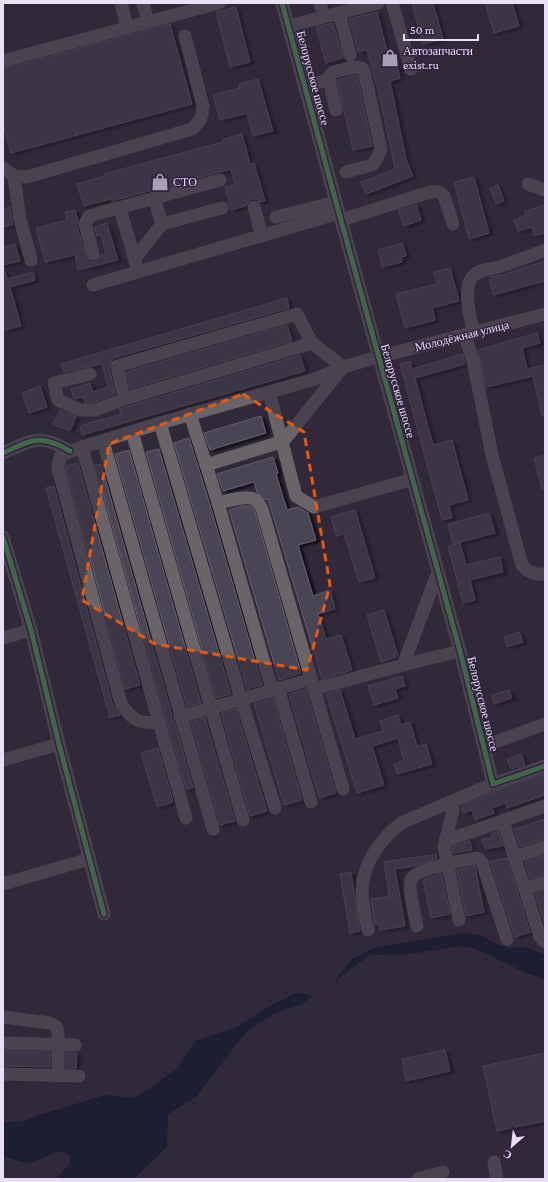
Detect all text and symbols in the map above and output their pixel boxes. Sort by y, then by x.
scale bar [404,16,478,42]
text: 50 m [410,23,435,37]
street label: Белорусское шоссе [294,29,332,127]
place label: Автозапчасти exist.ru [403,44,473,72]
shop icon: Автозапчасти exist.ru [380,48,400,68]
shop icon: СТО [150,172,170,192]
place label: СТО [173,175,197,189]
street label: Молодёжная улица [413,317,511,354]
street label: Белорусское шоссе [378,342,418,440]
street label: Белорусское шоссе [464,655,502,753]
north arrow [492,1126,532,1166]
text: С [501,1148,514,1162]

